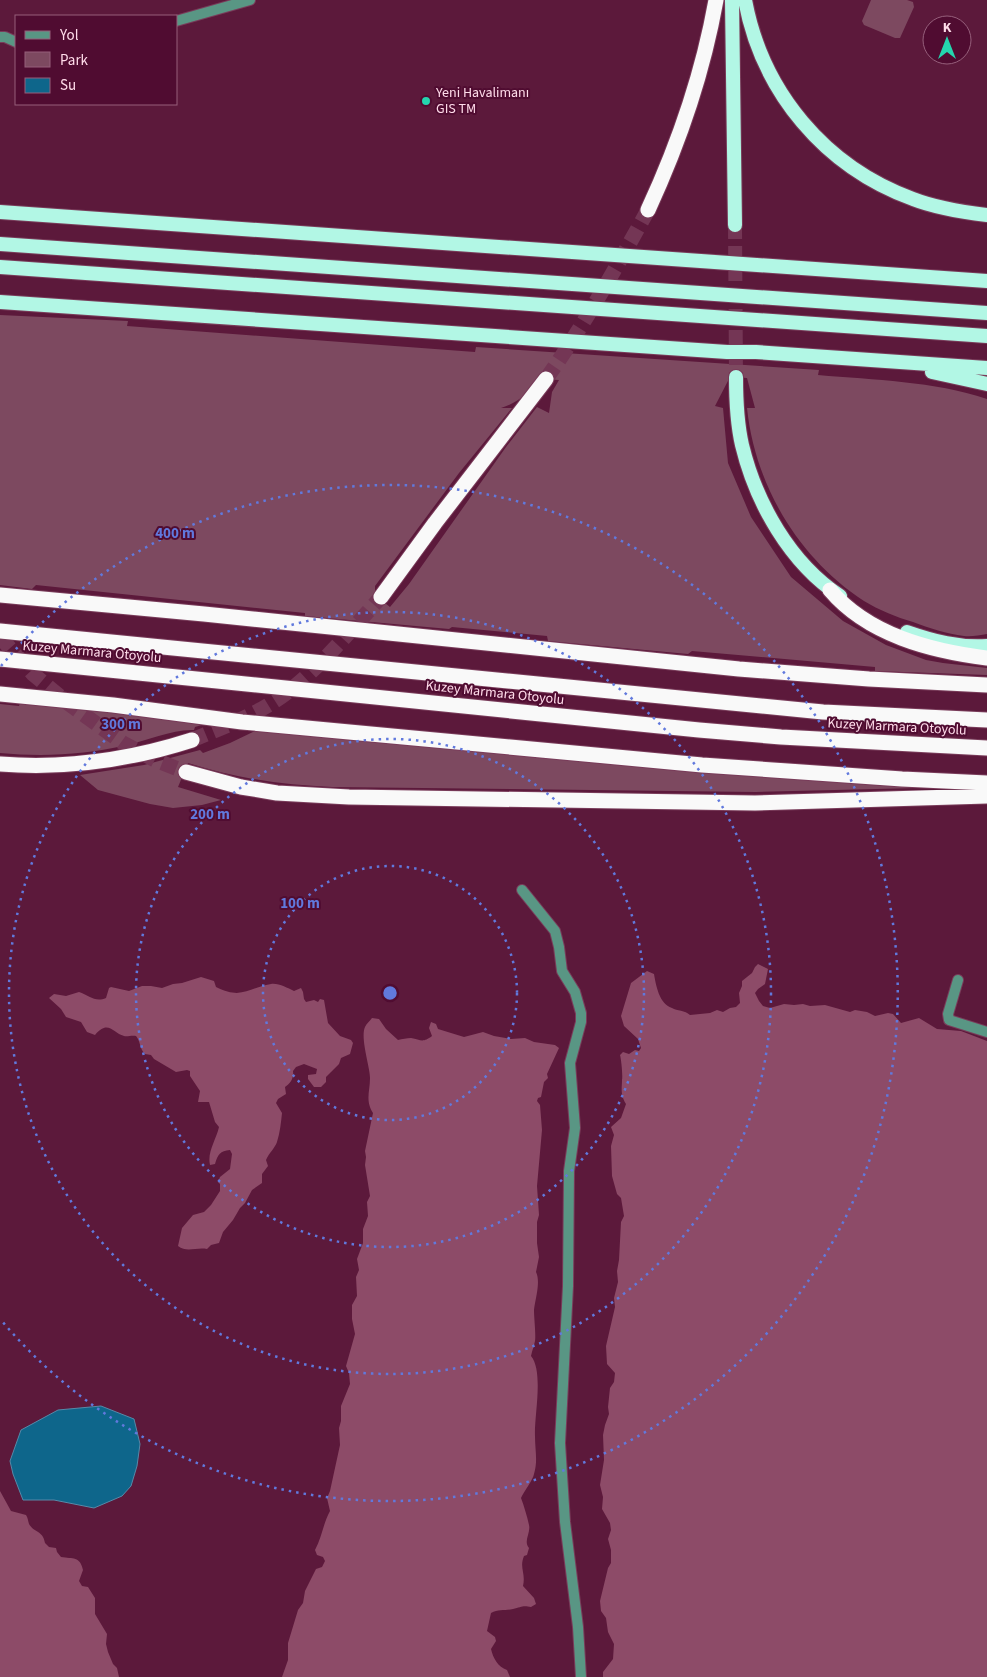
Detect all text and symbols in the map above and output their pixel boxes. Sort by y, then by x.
legend [15,15,178,105]
north arrow [922,15,972,65]
text: K [943,18,952,38]
text: Yol [59,25,79,46]
text: Park [60,50,89,71]
text: Su [60,75,76,96]
place label: Yeni Havalimanı GIS TM [435,83,529,119]
marker: Yeni Havalimanı GIS TM [420,95,432,107]
text: 400 m [155,523,195,544]
street label: Kuzey Marmara Otoyolu [22,636,162,668]
street label: Kuzey Marmara Otoyolu [425,676,565,710]
street label: Kuzey Marmara Otoyolu [827,713,967,741]
text: 300 m [101,714,141,735]
text: 200 m [190,804,230,825]
text: 100 m [280,893,320,914]
centre of rings [381,984,399,1002]

